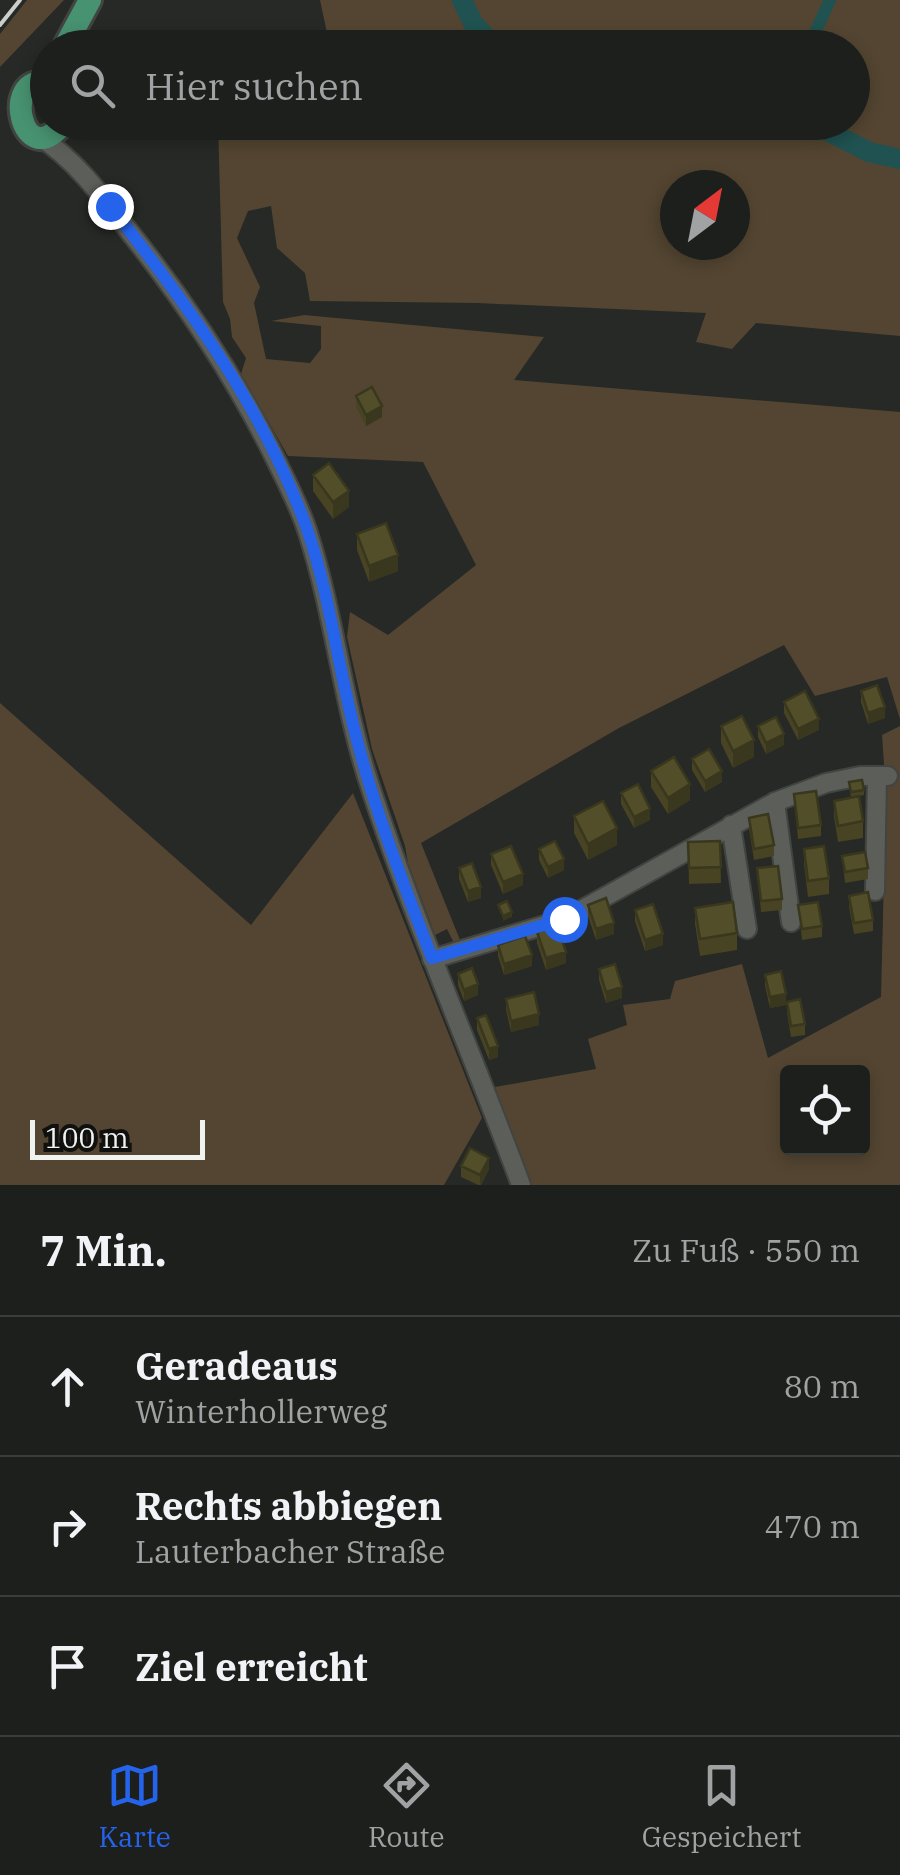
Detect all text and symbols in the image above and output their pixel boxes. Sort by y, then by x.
search box [30,30,870,140]
icon: search [65,58,120,113]
text: Hier suchen [145,61,363,110]
north arrow [660,170,750,260]
route end [88,184,134,230]
route start [542,897,588,943]
map controls [780,1065,870,1155]
button: locate [780,1065,870,1155]
scale bar [30,1115,205,1160]
text: 100 m [45,1119,129,1156]
text: 7 Min. [40,1223,167,1278]
text: Zu Fuß · 550 m [632,1229,860,1271]
text: Geradeaus [135,1341,338,1390]
icon: ahead [40,1359,95,1414]
text: 80 m [784,1365,860,1407]
text: Winterhollerweg [135,1390,387,1432]
text: Rechts abbiegen [135,1481,442,1530]
icon: right [40,1499,95,1554]
text: 470 m [764,1505,860,1547]
text: Lauterbacher Straße [135,1530,445,1572]
icon: arrive [40,1639,95,1694]
text: Ziel erreicht [135,1642,368,1691]
tab: Karte [99,1758,171,1855]
tab: Route [368,1758,445,1855]
tab: Gespeichert [642,1758,801,1855]

